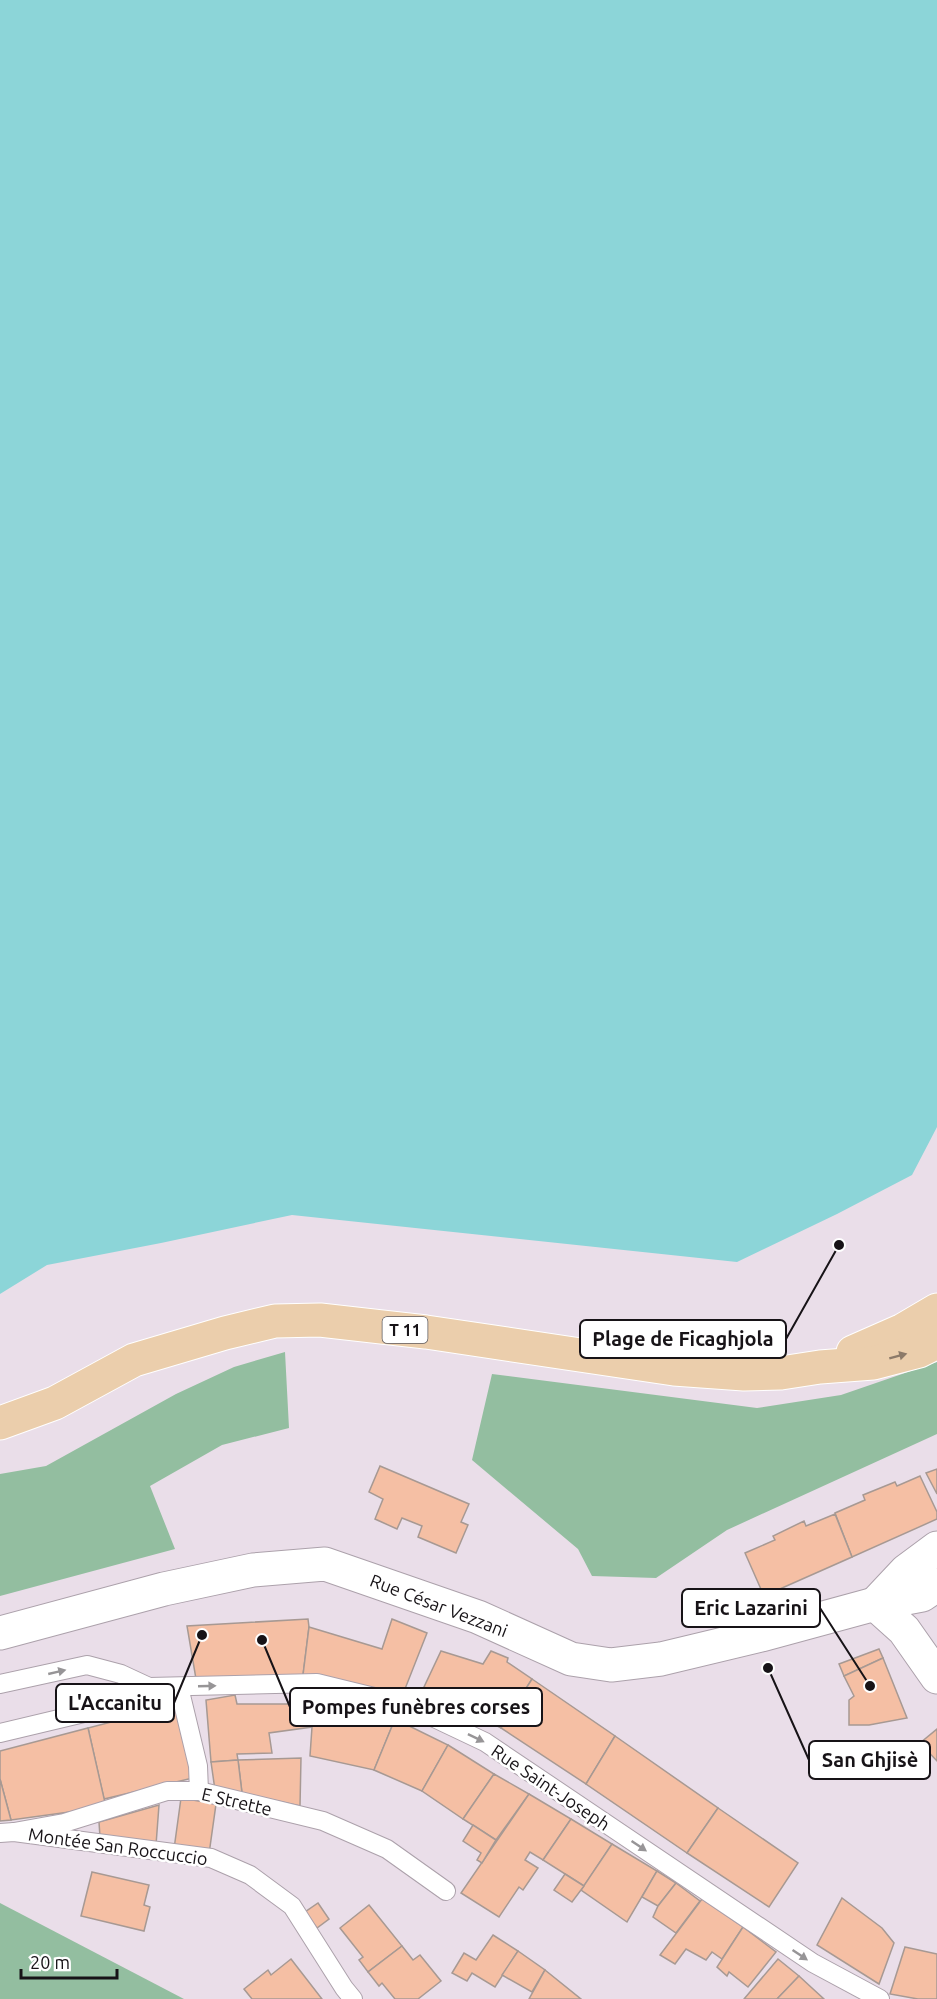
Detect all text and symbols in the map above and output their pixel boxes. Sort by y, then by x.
road number: T 11 [382,1317,428,1343]
callout: Plage de Ficaghjola [580,1320,786,1358]
text: Plage de Ficaghjola [592,1327,774,1350]
one-way arrow [889,1351,908,1361]
street label: Rue César Vezzani [367,1570,511,1640]
callout: Eric Lazarini [682,1589,820,1627]
text: Eric Lazarini [694,1596,808,1619]
one-way arrow [48,1666,66,1676]
one-way arrow [198,1681,217,1691]
callout: L'Accanitu [56,1684,174,1722]
callout: Pompes funèbres corses [290,1688,542,1726]
text: L'Accanitu [68,1691,162,1714]
text: Pompes funèbres corses [302,1695,530,1718]
one-way arrow [468,1733,485,1743]
street label: Rue Saint-Joseph [488,1740,614,1834]
callout: San Ghjisè [809,1741,930,1779]
text: San Ghjisè [822,1748,918,1771]
street label: E Strette [200,1783,274,1819]
street label: Montée San Roccuccio [27,1824,209,1868]
one-way arrow [630,1840,647,1851]
scale bar [21,1942,117,1980]
one-way arrow [792,1949,808,1961]
text: 20 m [30,1952,70,1972]

